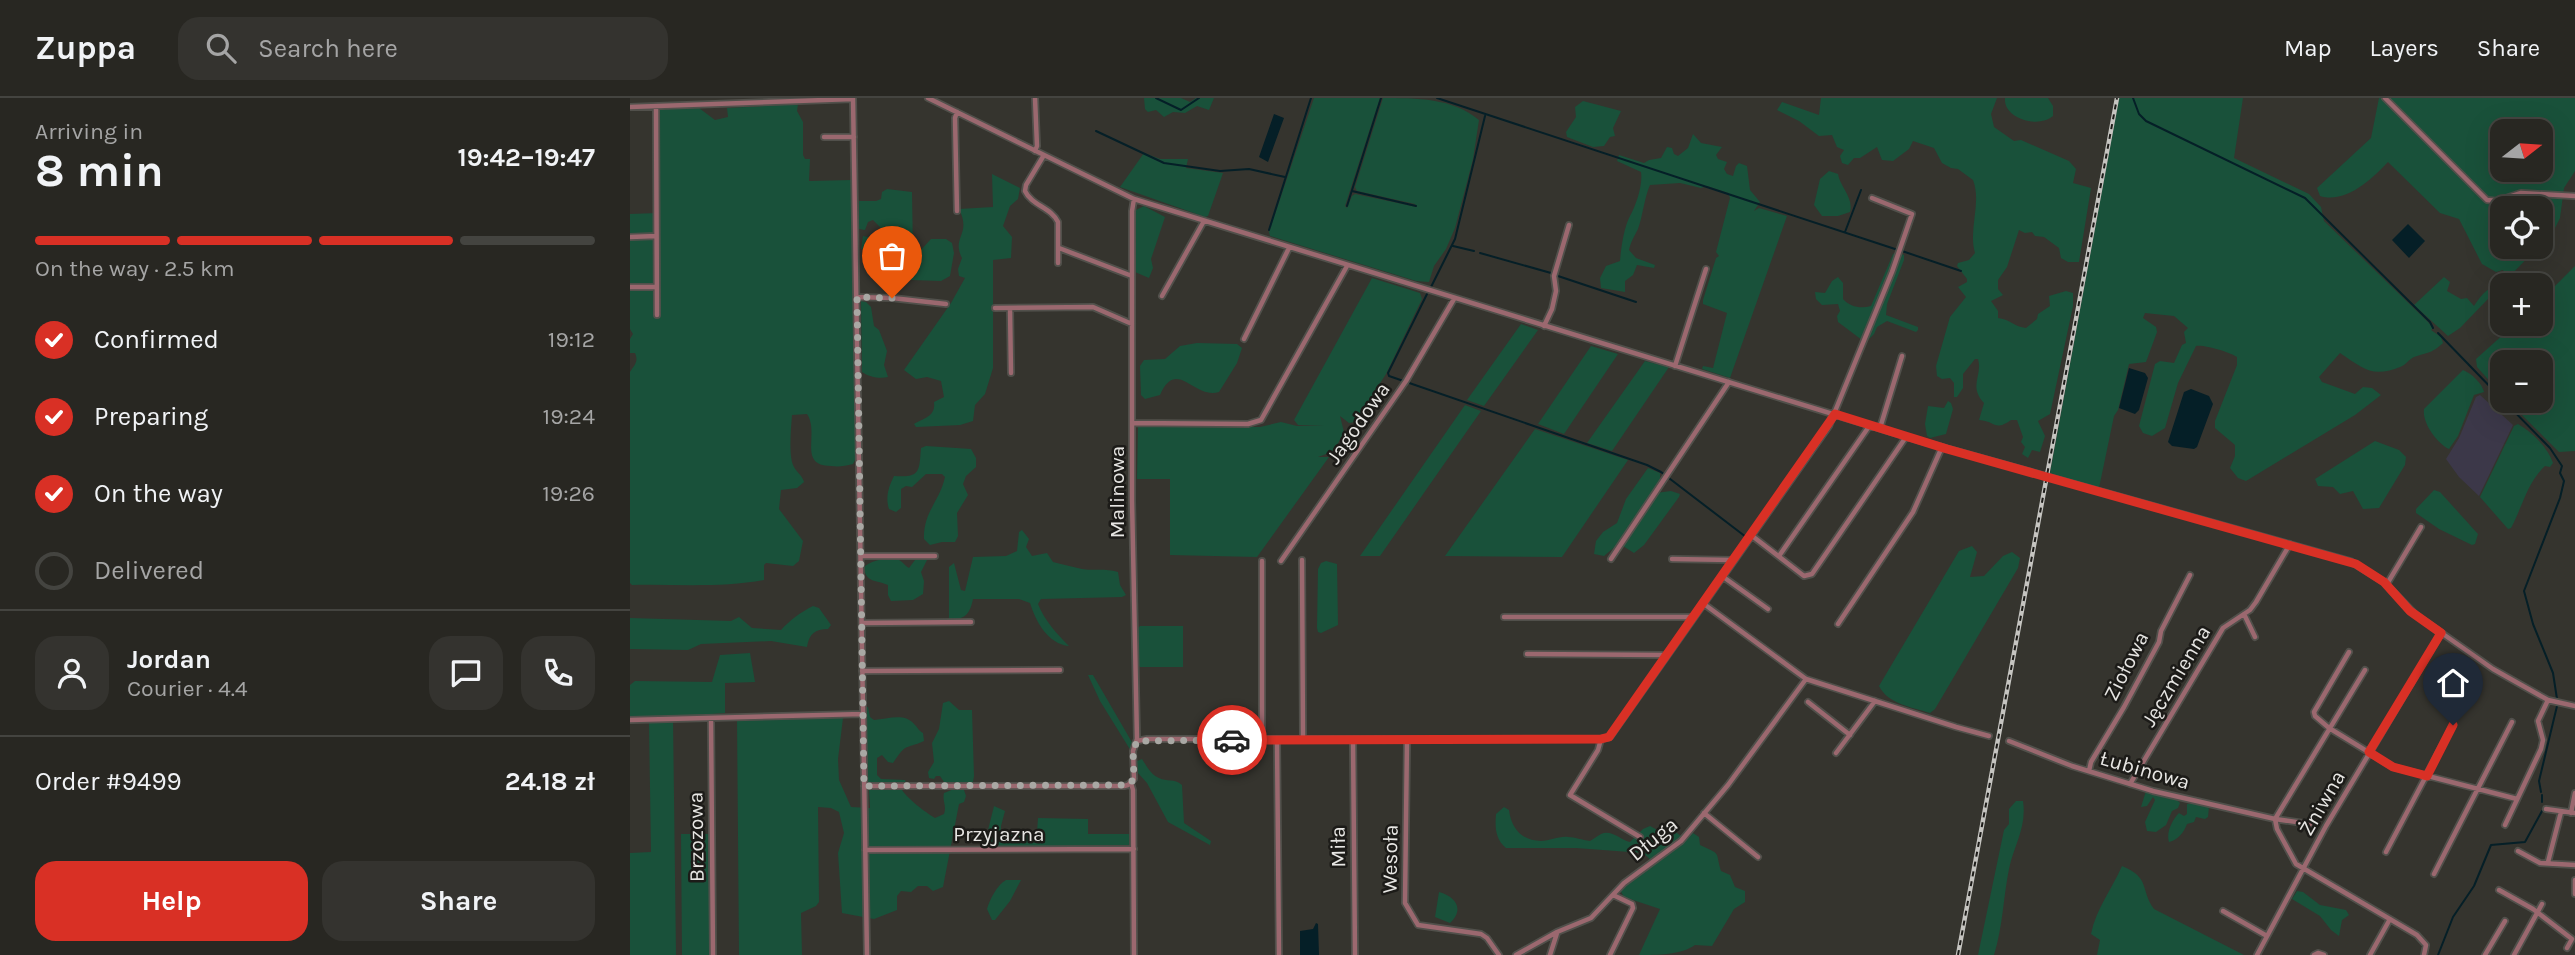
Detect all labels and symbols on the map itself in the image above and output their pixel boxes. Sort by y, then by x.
north arrow [2490,119,2553,182]
pin [862,226,922,298]
street label: Jagodowa [1321,378,1395,468]
street label: Malinowa [1105,446,1129,538]
street label: Jęczmienna [2136,621,2216,731]
street label: Ziołowa [2098,627,2154,705]
pin [2423,653,2483,725]
courier [1197,705,1267,775]
street label: Łubinowa [2097,746,2193,794]
street label: Żniwna [2294,766,2350,840]
street label: Brzozowa [683,792,709,882]
street label: Długa [1624,812,1682,866]
street label: Przyjazna [953,822,1045,846]
street label: Wesoła [1377,824,1403,894]
street label: Miła [1326,826,1350,868]

